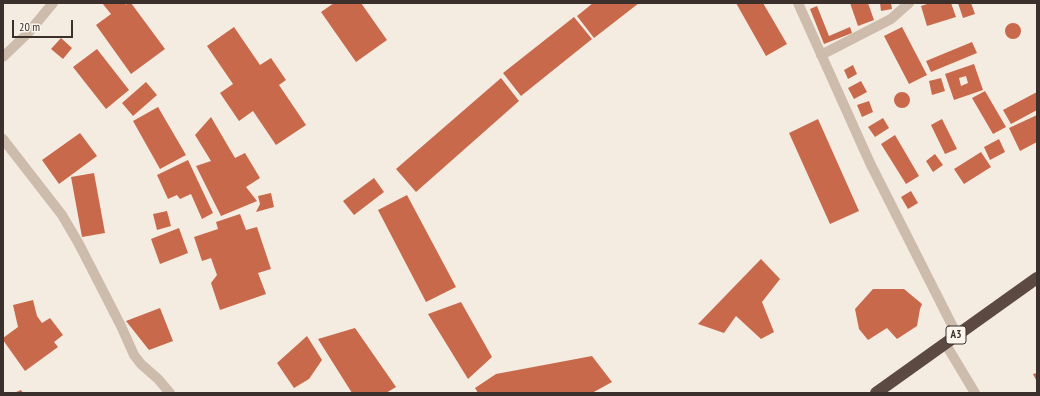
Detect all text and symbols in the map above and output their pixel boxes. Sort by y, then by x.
scale bar [14,12,75,38]
text: 20 m [19,19,40,34]
road number: A3 [946,326,966,344]

